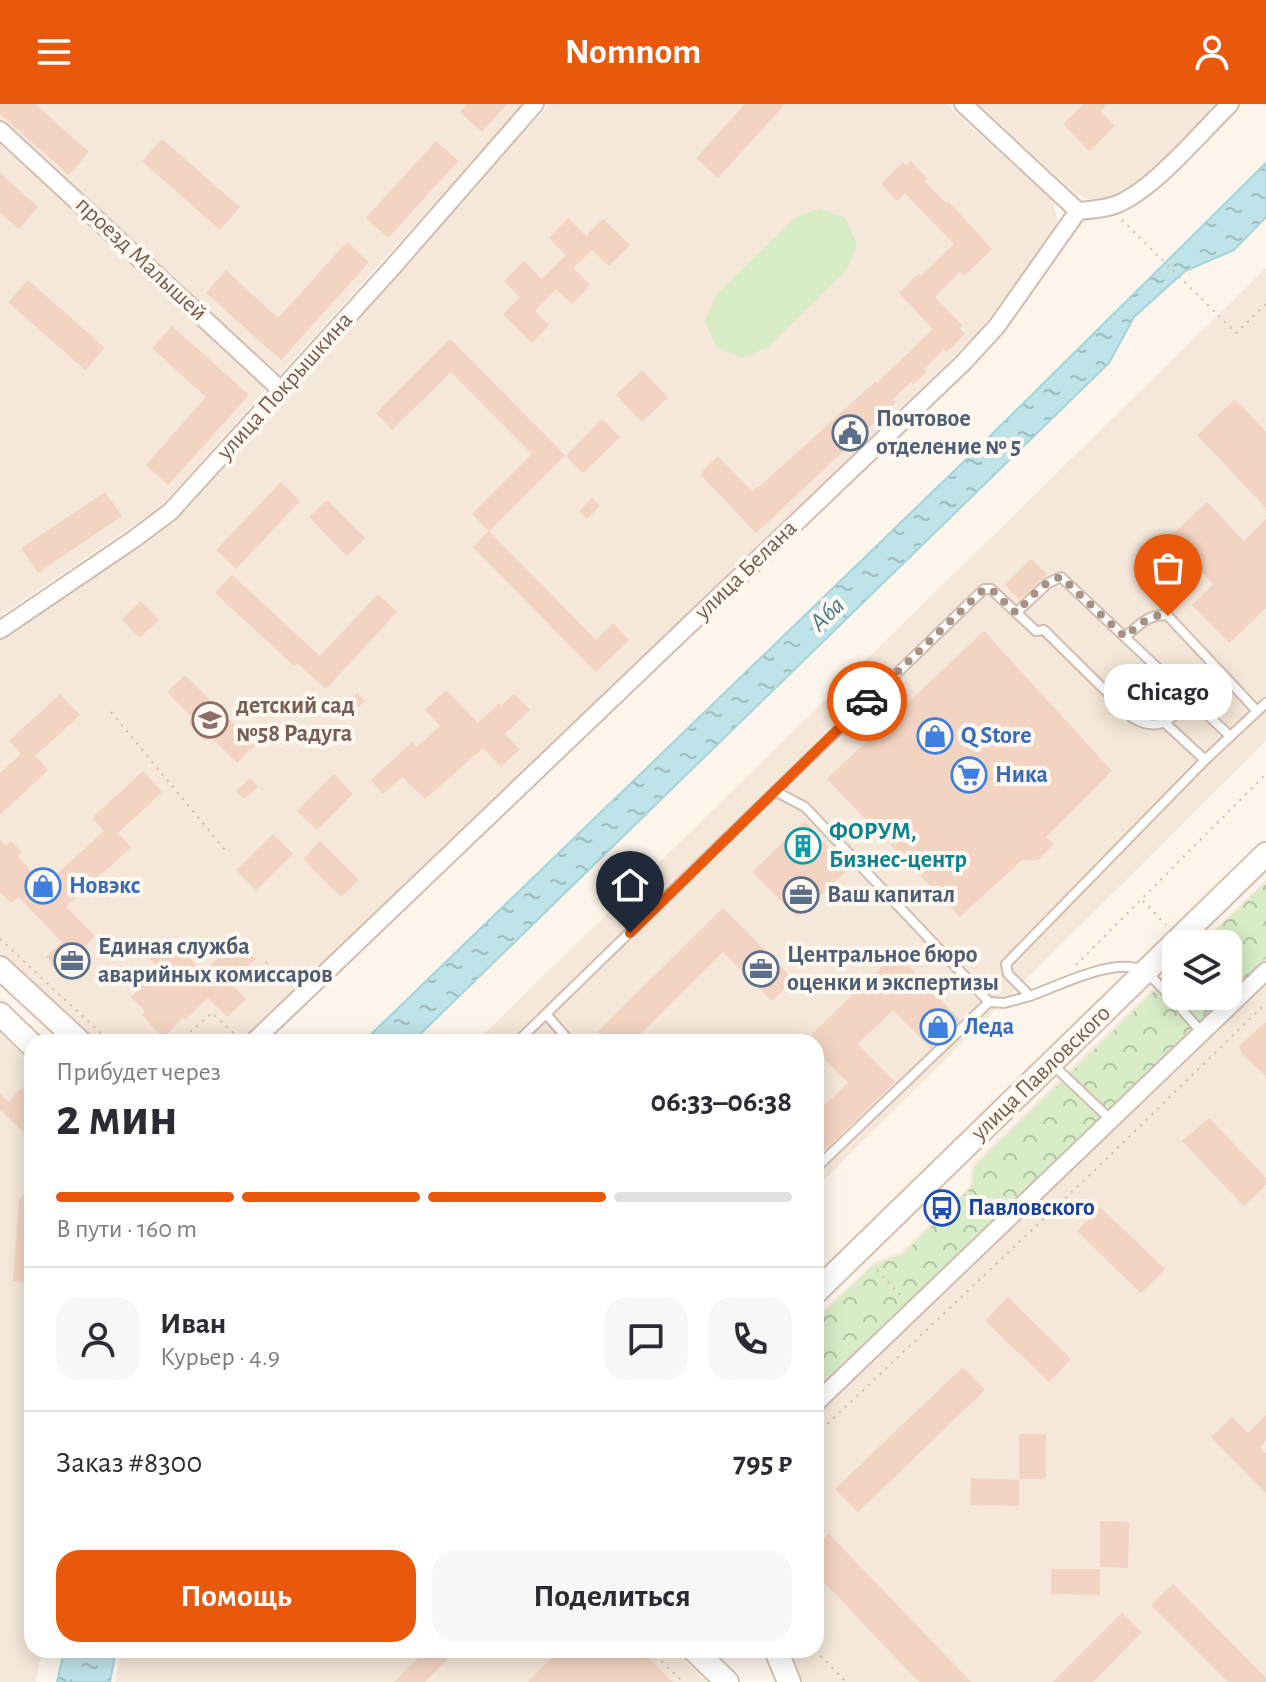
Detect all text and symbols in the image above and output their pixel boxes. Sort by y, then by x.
icon: menu [32,30,76,74]
icon: person [1190,30,1234,74]
text: Nomnom [565,34,701,70]
street label: проезд Малышей [71,192,211,326]
street label: улица Покрышкина [212,308,357,465]
place label: Почтовое отделение № 5 [876,407,1021,459]
public building icon: Почтовое отделение № 5 [831,414,869,452]
street label: улица Белана [690,516,802,625]
pin [1134,534,1202,616]
icon: bag [1146,546,1190,590]
water label: Аба [804,592,849,637]
courier [827,661,907,741]
callout: Chicago [1104,664,1232,720]
icon: car [845,679,889,723]
text: Chicago [1127,679,1209,705]
place label: детский сад №58 Радуга [236,694,355,746]
school or university icon: детский сад №58 Радуга [191,701,229,739]
shop icon: Q Store [916,717,954,755]
place label: Q Store [961,724,1032,748]
supermarket icon: Ника [950,756,988,794]
place label: Ника [995,763,1048,787]
place label: ФОРУМ, Бизнес-центр [829,820,967,872]
building icon: ФОРУМ, Бизнес-центр [784,827,822,865]
pin [596,851,664,933]
icon: home [608,863,652,907]
shop icon: Новэкс [24,867,62,905]
place label: Новэкс [69,874,140,898]
office icon: Ваш капитал [782,876,820,914]
place label: Ваш капитал [827,883,955,907]
map controls [1162,930,1242,1010]
button: layers [1162,930,1242,1010]
place label: Единая служба аварийных комиссаров [98,935,333,987]
office icon: Единая служба аварийных комиссаров [53,942,91,980]
place label: Центральное бюро оценки и экспертизы [787,943,999,995]
office icon: Центральное бюро оценки и экспертизы [742,950,780,988]
street label: улица Павловского [966,1001,1115,1146]
shop icon: Леда [919,1008,957,1046]
place label: Леда [964,1015,1014,1039]
text: Прибудет через [56,1059,221,1085]
text: 06:33–06:38 [651,1087,792,1117]
text: 2 мин [56,1092,178,1144]
bus stop icon: Павловского [923,1189,961,1227]
place label: Павловского [968,1196,1095,1220]
text: В пути · 160 m [56,1216,197,1242]
button: person [56,1297,140,1381]
button: chat [604,1297,688,1381]
button: phone [708,1297,792,1381]
text: Иван [160,1309,226,1339]
text: Курьер · 4.9 [160,1344,280,1370]
text: Заказ #8300 [56,1448,202,1478]
text: 795 ₽ [733,1448,792,1478]
button: Помощь [56,1550,416,1642]
button: Поделиться [432,1550,792,1642]

